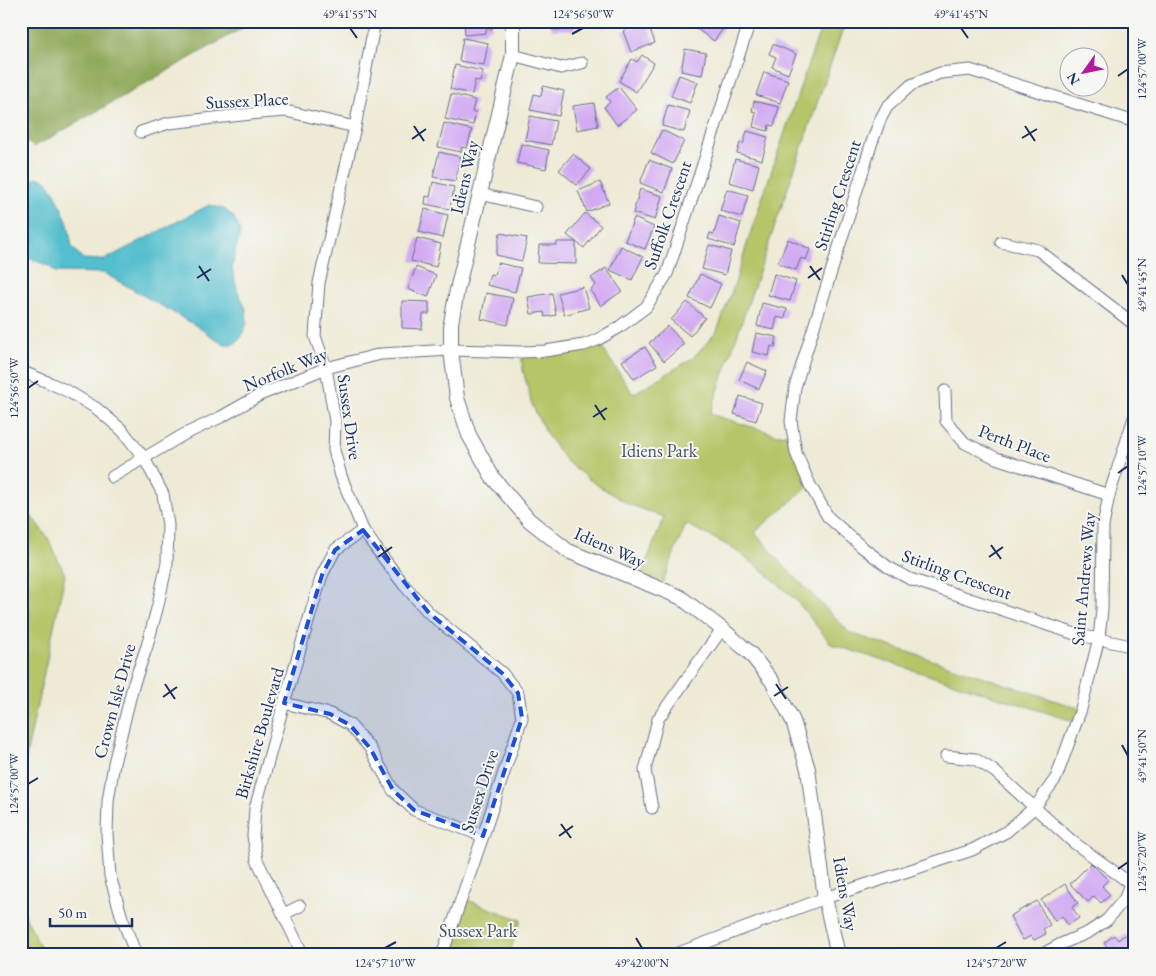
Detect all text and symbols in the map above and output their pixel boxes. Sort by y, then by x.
text: 49°41'55"N [323,6,377,22]
text: 124°56'50"W [552,6,615,22]
text: 49°41'45"N [934,6,988,22]
text: 124°57'00"W [1134,37,1150,100]
north arrow [1058,48,1108,98]
text: N [1062,69,1084,89]
street label: Sussex Place [205,86,289,114]
street label: Stirling Crescent [808,136,866,253]
street label: Idiens Way [444,138,484,216]
street label: Suffolk Crescent [638,157,696,272]
text: 49°41'45"N [1134,258,1150,312]
street label: Norfolk Way [239,342,331,396]
text: 124°56'50"W [6,356,22,419]
street label: Sussex Drive [333,373,367,461]
street label: Perth Place [975,419,1055,467]
text: 124°57'10"W [1134,434,1150,497]
park label: Idiens Park [621,439,698,462]
street label: Saint Andrews Way [1066,511,1100,647]
street label: Idiens Way [571,521,649,573]
street label: Stirling Crescent [899,544,1015,605]
street label: Crown Isle Drive [88,641,140,761]
street label: Birkshire Boulevard [229,664,289,801]
text: 49°41'50"N [1134,729,1150,783]
street label: Sussex Drive [455,747,503,835]
text: 124°57'00"W [6,752,22,815]
text: 124°57'20"W [1134,830,1150,893]
street label: Idiens Way [828,855,864,933]
scale bar [50,896,132,928]
text: 50 m [58,903,87,922]
park label: Sussex Park [439,919,518,942]
text: 124°57'10"W [354,955,417,971]
text: 49°42'00"N [615,955,669,971]
text: 124°57'20"W [965,955,1028,971]

